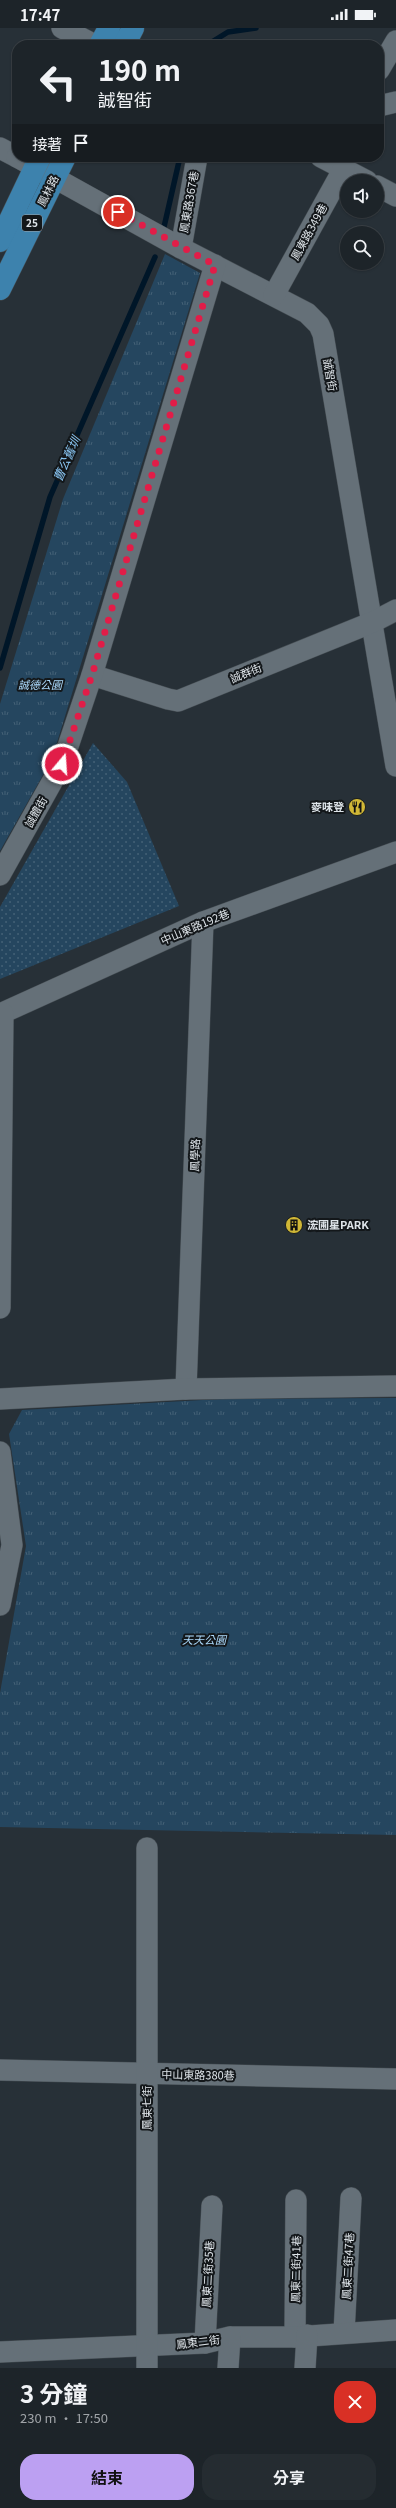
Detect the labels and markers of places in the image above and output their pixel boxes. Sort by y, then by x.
pin [101,195,135,229]
restaurant icon: 麥味登 [347,797,367,817]
place label: 麥味登 [311,798,345,814]
building icon: 浤圃星PARK [284,1215,304,1235]
place label: 浤圃星PARK [307,1216,369,1232]

